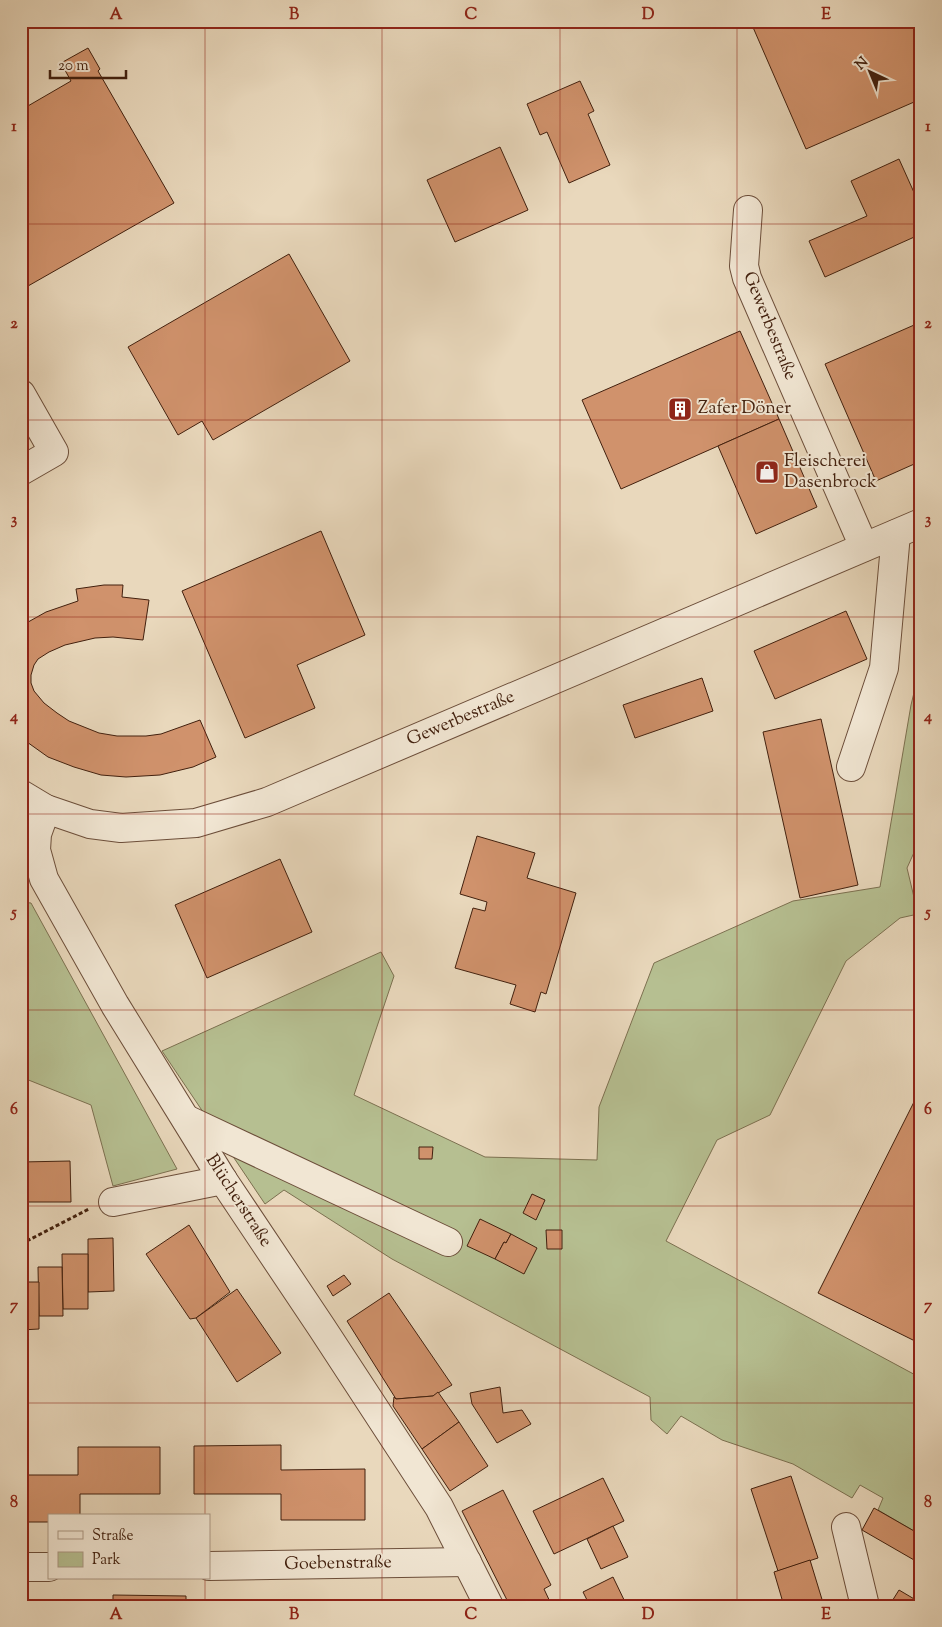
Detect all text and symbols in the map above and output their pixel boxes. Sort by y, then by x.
text: A [110,4,123,27]
text: B [289,4,299,27]
text: C [465,4,478,27]
text: D [642,4,655,27]
text: E [821,4,831,27]
scale bar [50,48,126,80]
north arrow [844,48,894,98]
text: N [851,53,873,75]
text: 20 m [58,56,89,77]
text: 1 [11,116,17,139]
text: 1 [925,116,931,139]
street label: Gewerbestraße [735,268,803,384]
text: 2 [10,313,18,336]
text: 2 [924,313,932,336]
building icon: Zafer Döner [667,396,693,422]
place label: Zafer Döner [698,396,791,422]
place label: Fleischerei Dasenbrock [784,449,877,496]
shop icon: Fleischerei Dasenbrock [754,459,780,485]
text: 3 [11,509,18,532]
text: 3 [925,509,932,532]
street label: Gewerbestraße [403,685,519,753]
text: 4 [9,706,18,729]
text: 4 [923,706,932,729]
text: 5 [9,902,17,925]
text: 5 [923,902,931,925]
text: 6 [10,1099,18,1122]
text: 6 [924,1099,932,1122]
street label: Blücherstraße [198,1149,278,1253]
text: 7 [10,1295,19,1318]
text: 7 [924,1295,933,1318]
text: 8 [10,1492,18,1515]
text: 8 [924,1492,932,1515]
legend [48,1514,210,1580]
text: Straße [92,1526,134,1547]
text: Park [92,1550,121,1571]
street label: Goebenstraße [284,1550,392,1578]
text: A [110,1604,123,1627]
text: B [289,1604,299,1627]
text: C [465,1604,478,1627]
text: D [642,1604,655,1627]
text: E [821,1604,831,1627]

